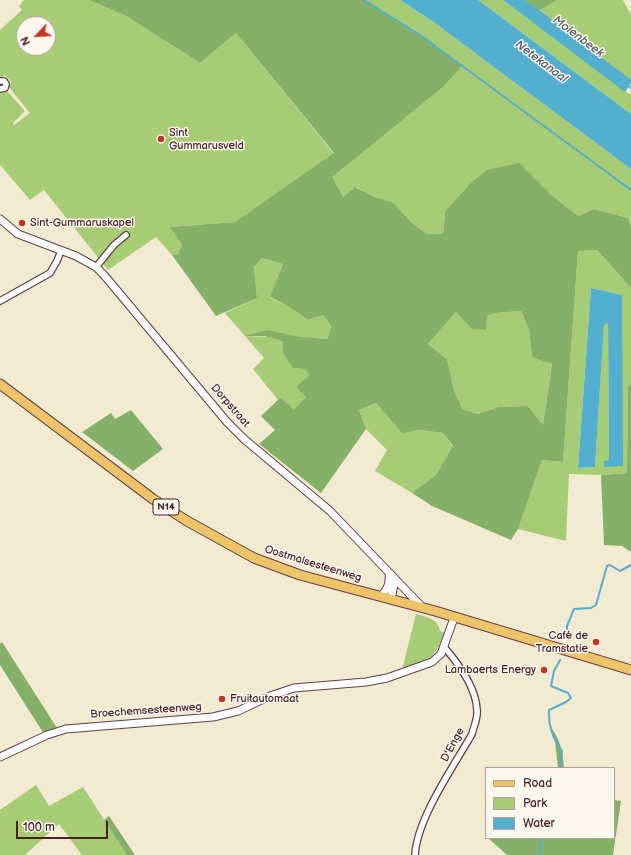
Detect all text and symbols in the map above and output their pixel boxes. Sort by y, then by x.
water label: Molenbeek [549,13,607,61]
north arrow [16,16,56,56]
text: N [18,34,33,47]
water label: Netekanaal [512,38,570,86]
place label: Sint Gummarusveld [169,126,244,152]
marker: Sint Gummarusveld [156,134,166,144]
place label: Sint-Gummaruskapel [30,216,134,230]
marker: Sint-Gummaruskapel [17,218,27,228]
street label: Dorpstraat [208,382,252,430]
road number: N14 [153,499,179,515]
street label: Oostmalsesteenweg [263,543,363,585]
place label: Café de Tramstatie [536,629,588,655]
marker: Café de Tramstatie [591,637,601,647]
place label: Lambaerts Energy [445,663,536,677]
marker: Lambaerts Energy [539,665,549,675]
place label: Fruitautomaat [230,692,299,706]
marker: Fruitautomaat [217,694,227,704]
street label: Broechemsesteenweg [90,701,202,721]
street label: D'Enge [439,726,467,764]
legend [485,767,615,839]
text: Road [523,776,552,791]
text: Park [523,796,547,811]
scale bar [18,813,110,839]
text: Water [523,816,555,831]
text: 100 m [23,820,55,835]

